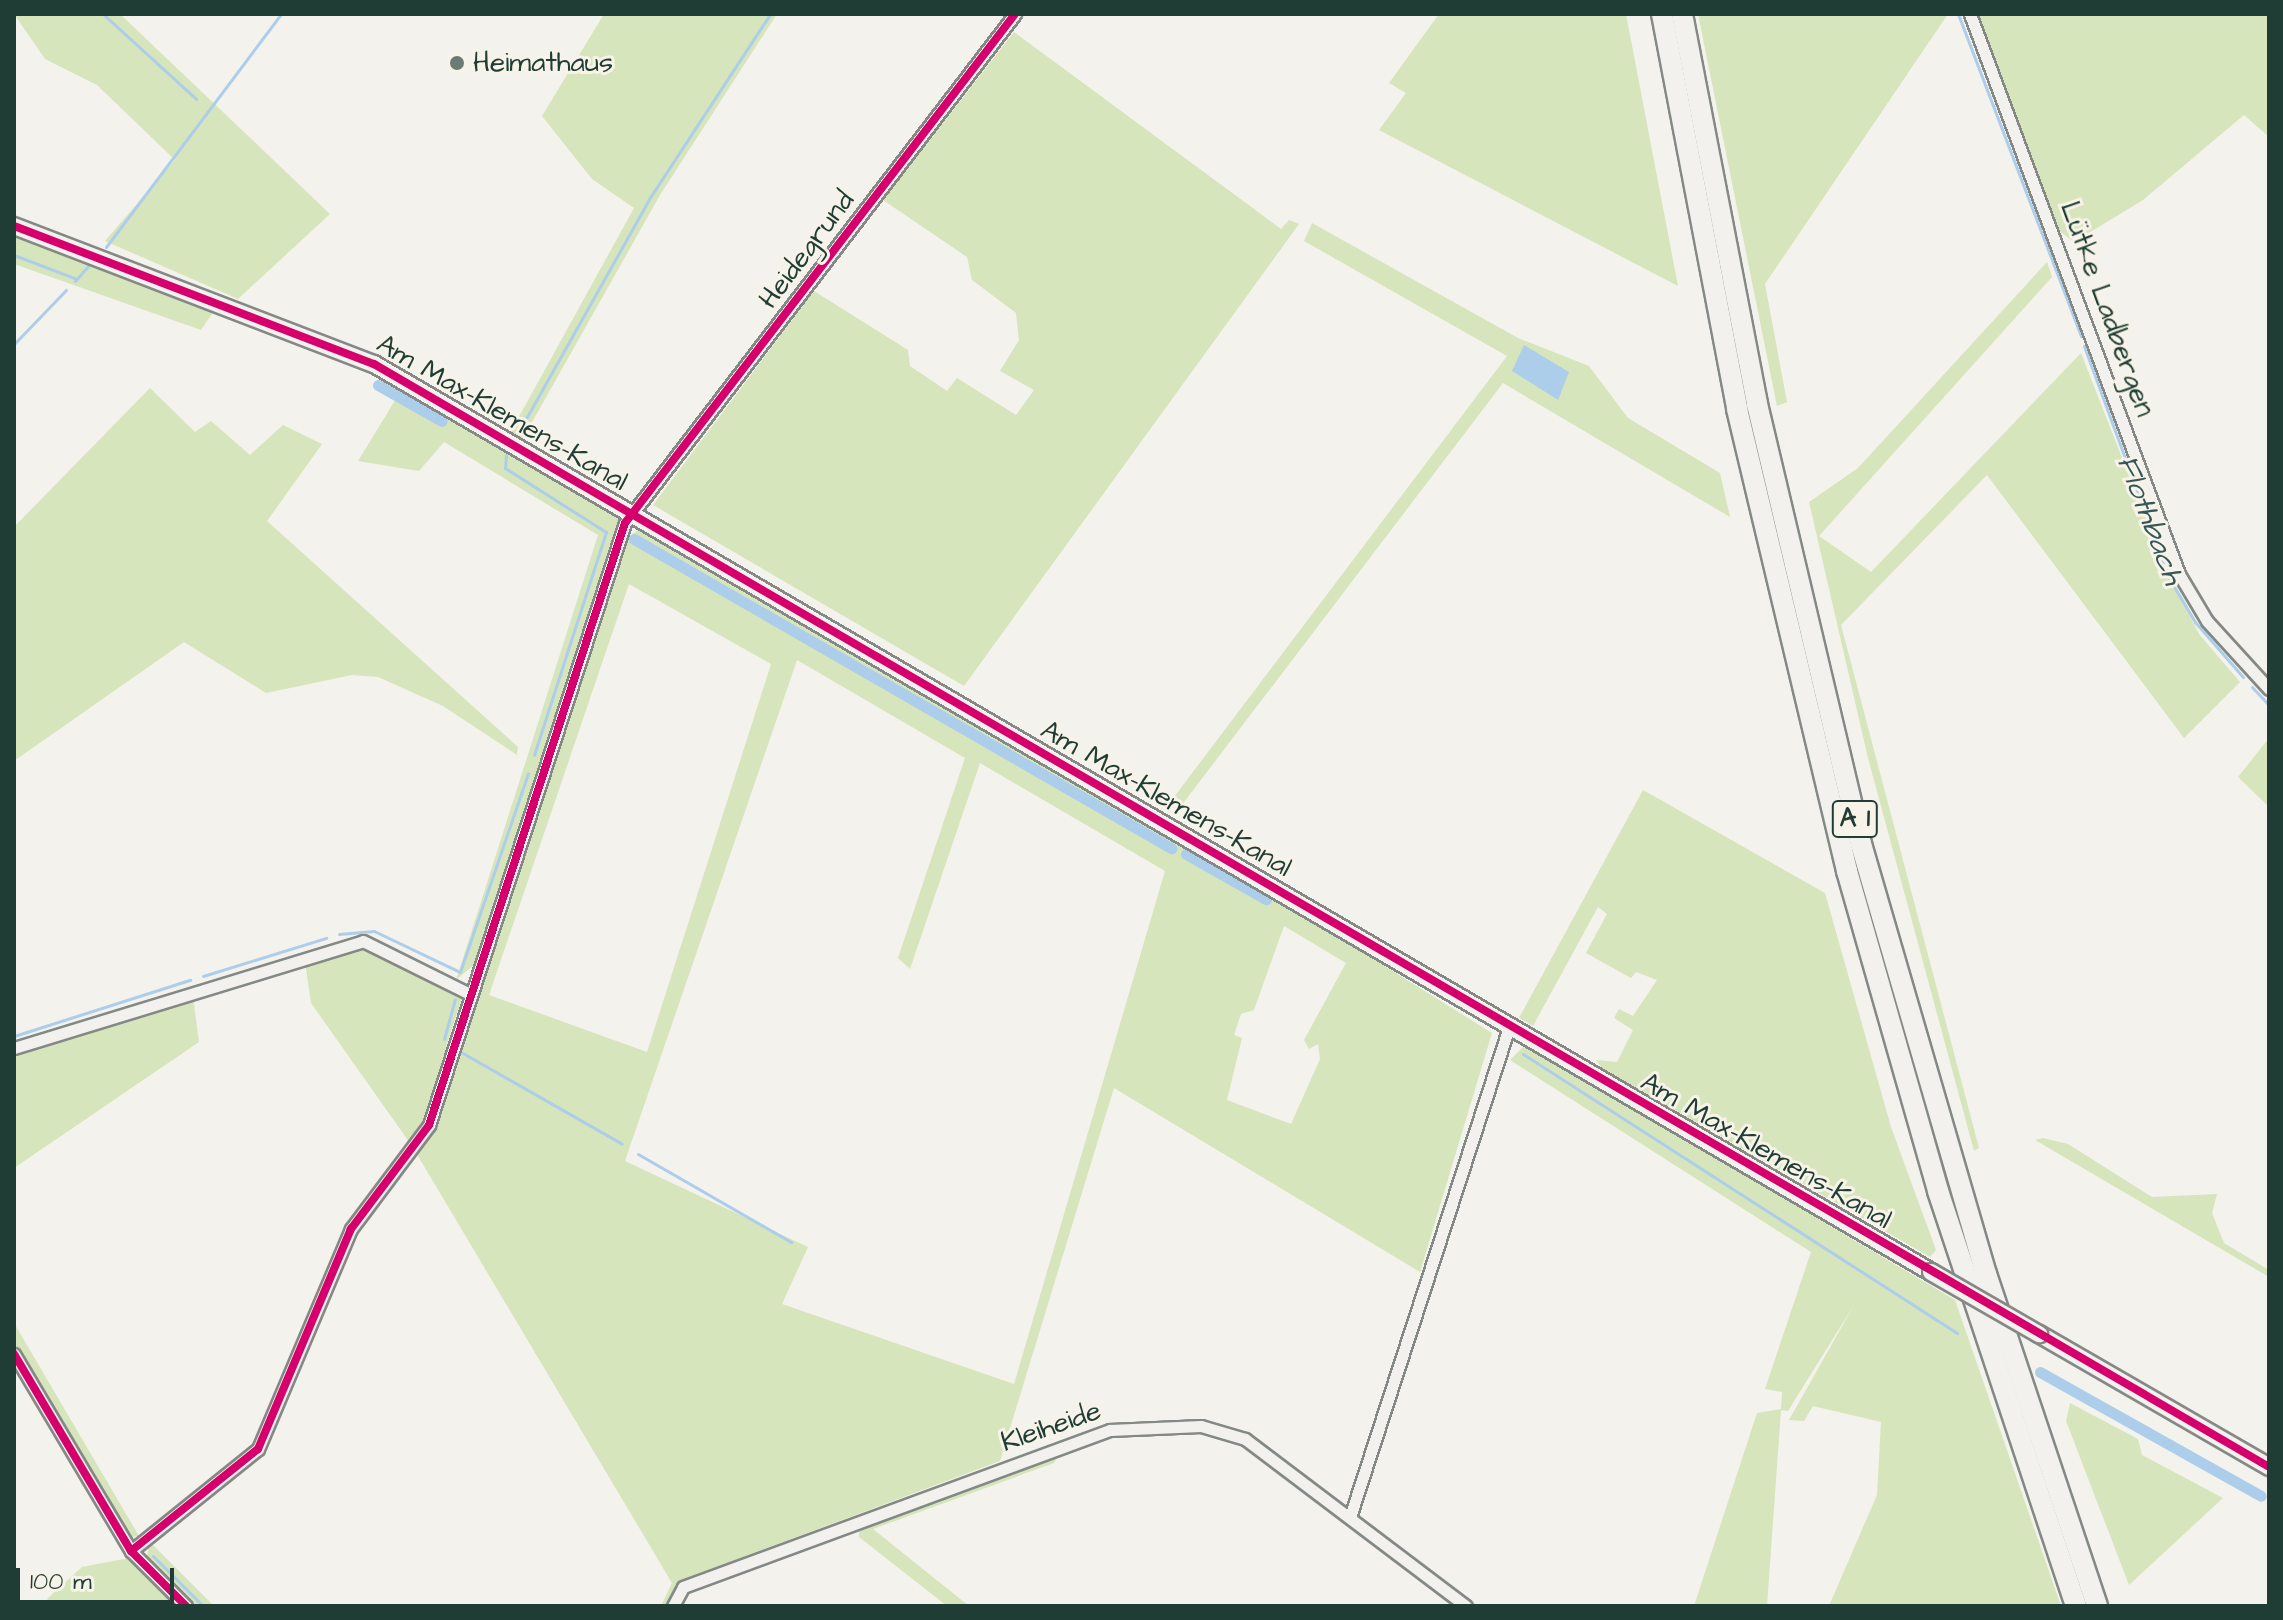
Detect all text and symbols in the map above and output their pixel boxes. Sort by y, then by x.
place label: Heimathaus [473,46,613,80]
marker: Heimathaus [448,54,466,72]
street label: Heidegrund [752,185,862,315]
street label: Lütke Ladbergen [2053,197,2161,421]
street label: Am Max-Klemens-Kanal [371,327,633,499]
water label: Flothbach [2109,450,2191,590]
street label: Am Max-Klemens-Kanal [1035,713,1297,885]
road number: A 1 [1831,797,1879,841]
street label: Am Max-Klemens-Kanal [1635,1065,1897,1237]
street label: Kleiheide [997,1394,1105,1460]
scale bar [20,1552,178,1602]
text: 100 m [30,1565,92,1599]

